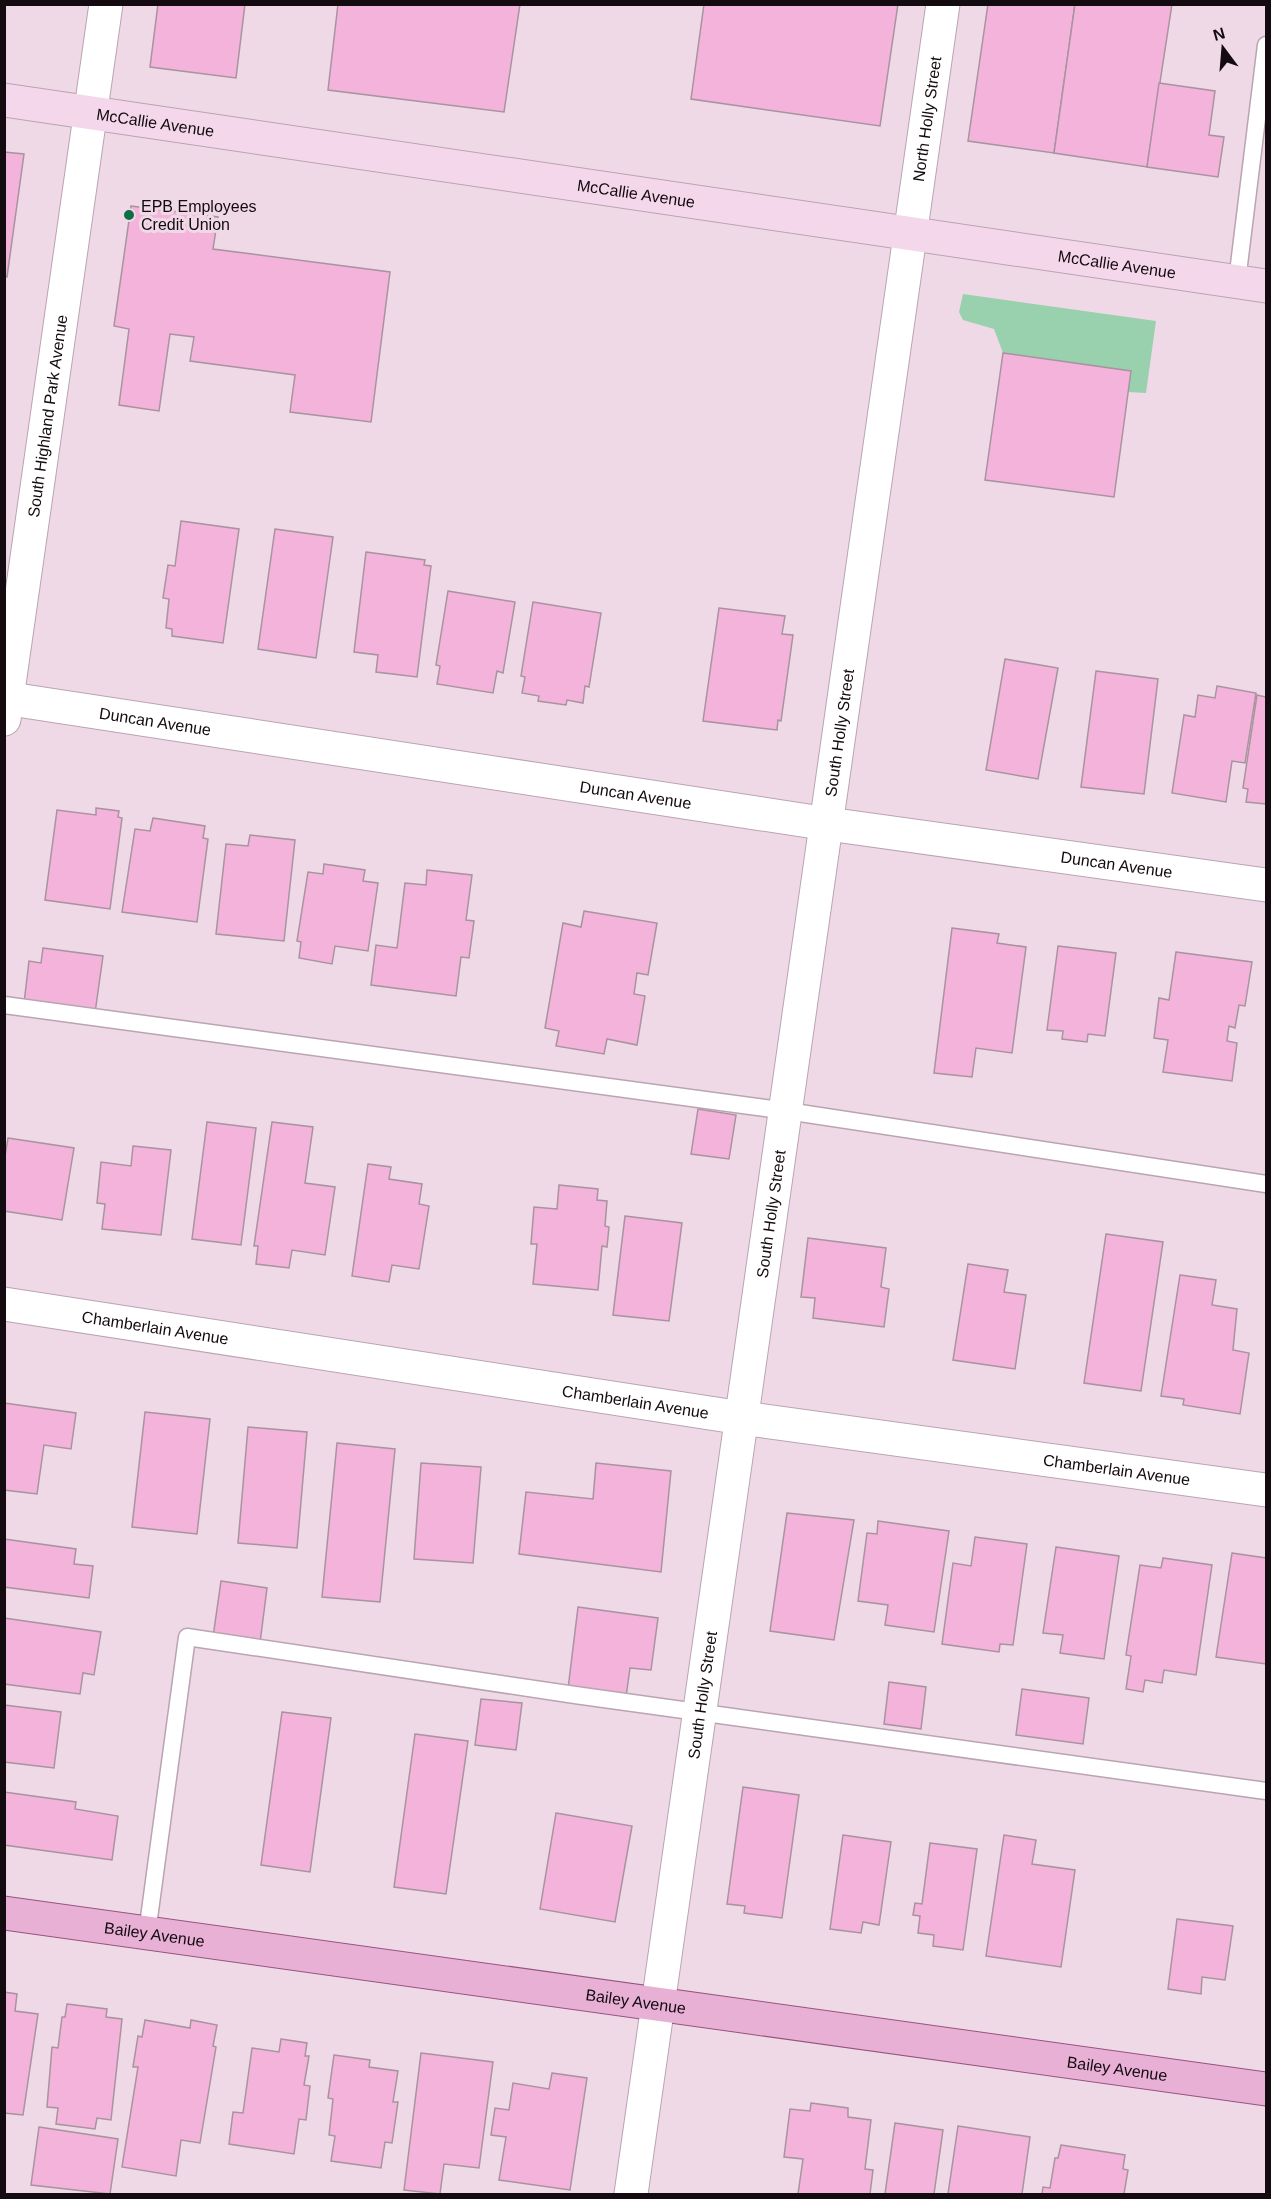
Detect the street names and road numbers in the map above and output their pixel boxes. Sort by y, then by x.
street label: North Holly Street [910,55,945,183]
street label: McCallie Avenue [95,106,215,140]
street label: McCallie Avenue [576,177,696,211]
street label: McCallie Avenue [1057,247,1177,282]
street label: South Highland Park Avenue [25,314,71,519]
street label: South Holly Street [822,667,857,798]
street label: Duncan Avenue [98,705,212,739]
street label: Duncan Avenue [579,778,693,812]
street label: Duncan Avenue [1060,848,1174,881]
street label: South Holly Street [754,1148,789,1279]
street label: Chamberlain Avenue [81,1308,230,1348]
street label: Chamberlain Avenue [561,1382,710,1422]
street label: Chamberlain Avenue [1042,1451,1191,1489]
street label: South Holly Street [685,1629,720,1760]
street label: Bailey Avenue [103,1919,206,1950]
street label: Bailey Avenue [585,1986,687,2017]
street label: Bailey Avenue [1066,2053,1169,2084]

